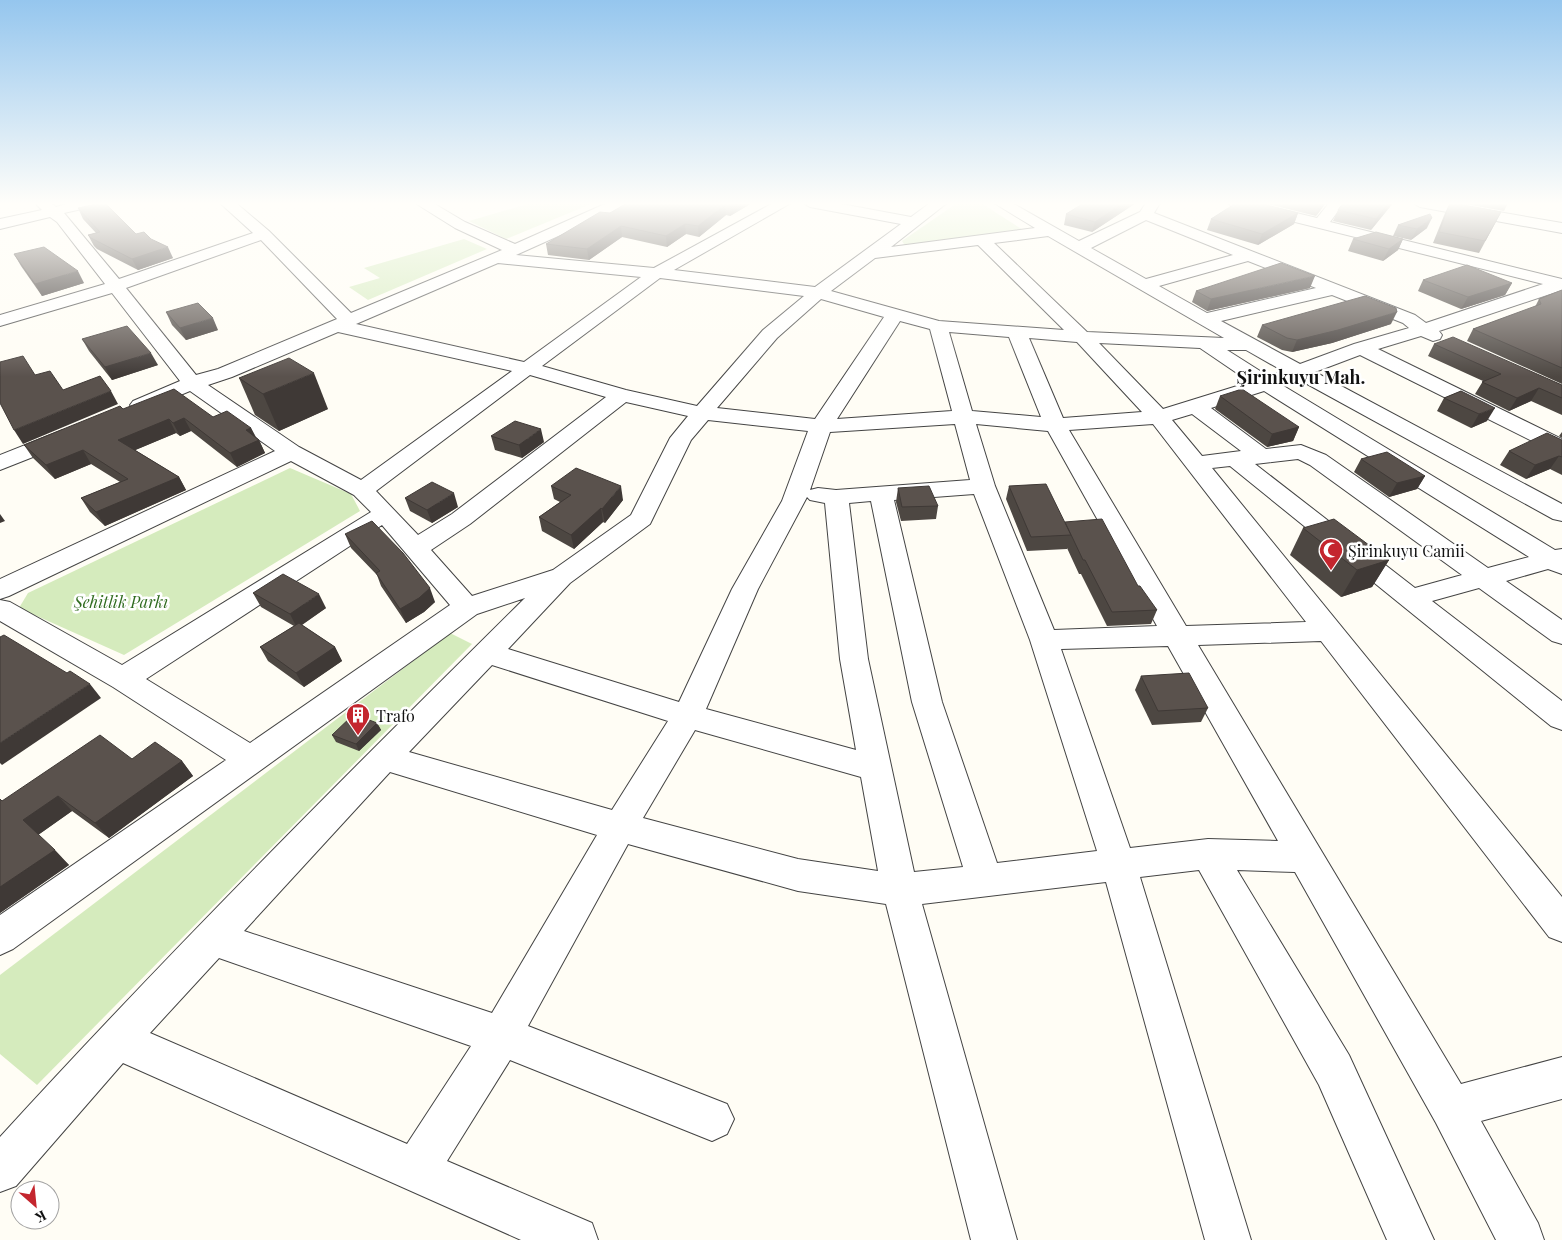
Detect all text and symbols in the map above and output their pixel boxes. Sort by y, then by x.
district label: Şirinkuyu Mah. [1237,365,1365,389]
mosque icon: Şirinkuyu Camii [1318,537,1344,571]
place label: Şirinkuyu Camii [1348,540,1465,561]
park label: Şehitlik Parkı [73,591,168,612]
building icon: Trafo [345,702,371,736]
place label: Trafo [376,705,415,726]
north arrow [10,1180,60,1230]
text: K [31,1206,50,1228]

